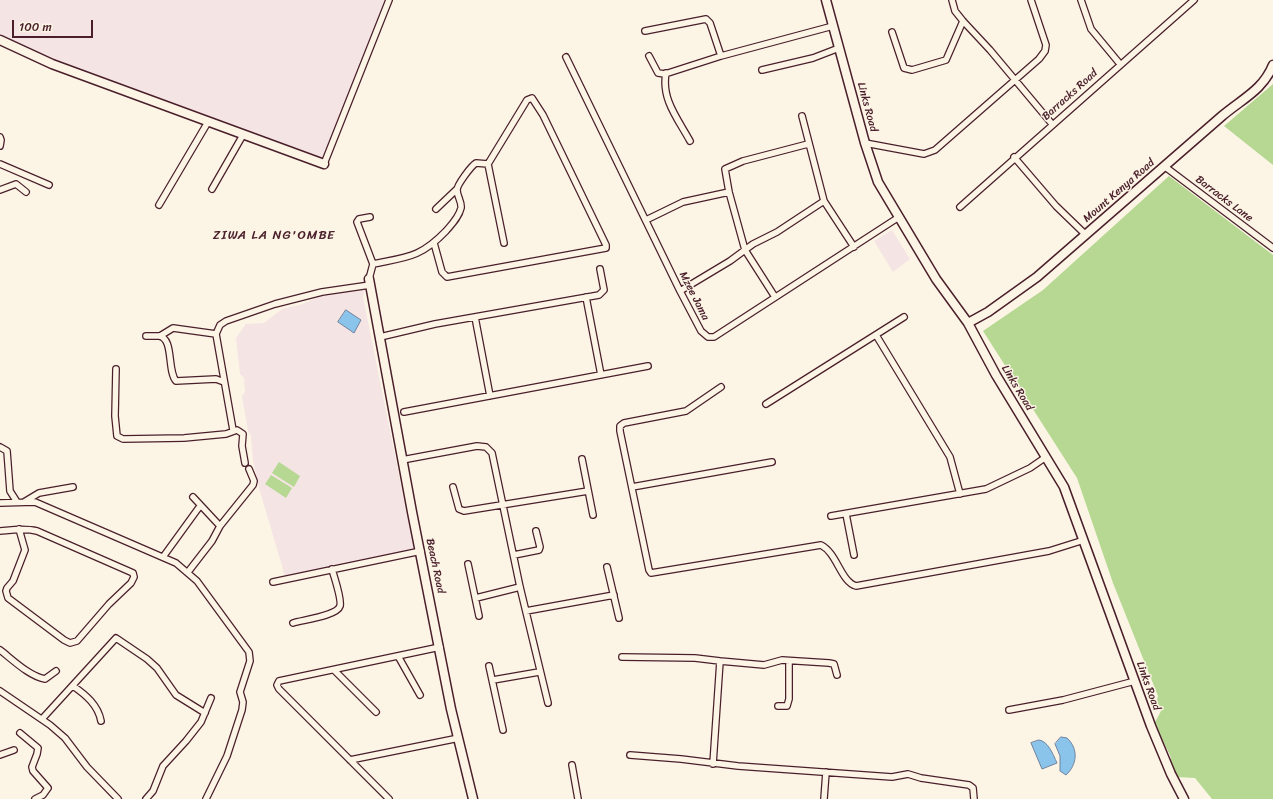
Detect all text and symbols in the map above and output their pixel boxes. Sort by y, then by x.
scale bar [14,12,95,38]
text: 100 m [19,16,52,38]
street label: Barracks Road [1040,67,1100,123]
street label: Links Road [854,81,880,133]
street label: Mount Kenya Road [1081,156,1157,226]
street label: Barracks Lane [1193,173,1255,225]
district label: ZIWA LA NG'OMBE [212,228,336,244]
street label: Mzee Jama [676,269,712,323]
street label: Links Road [998,363,1036,413]
street label: Beach Road [423,537,447,595]
street label: Links Road [1133,660,1163,712]

